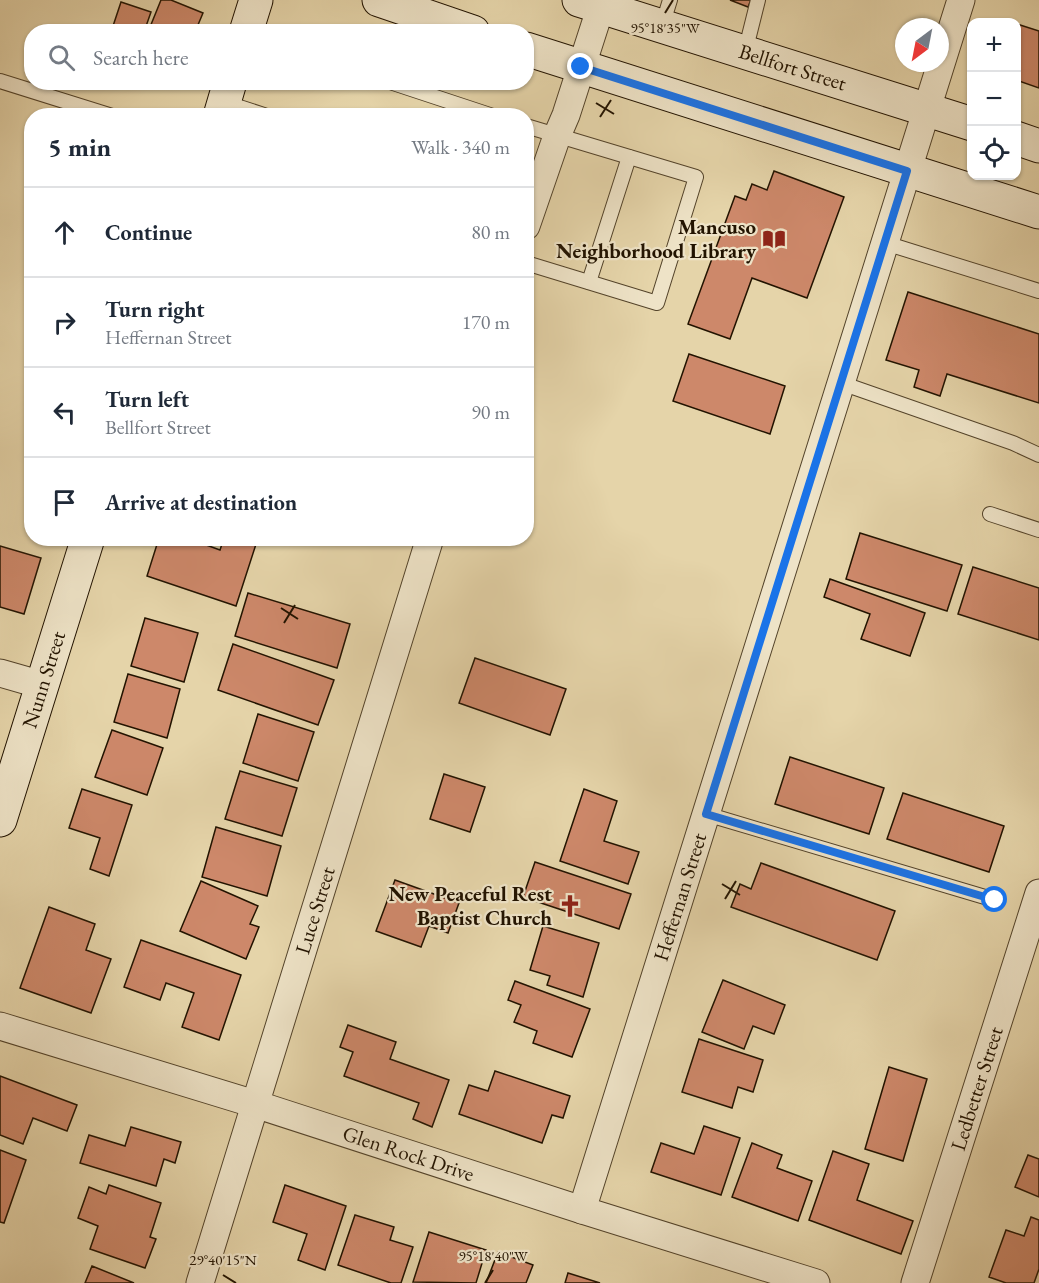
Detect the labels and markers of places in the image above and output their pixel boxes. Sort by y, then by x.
place label: Mancuso Neighborhood Library [556,213,757,264]
library icon: Mancuso Neighborhood Library [761,226,787,252]
place label: New Peaceful Rest Baptist Church [389,880,552,931]
church icon: New Peaceful Rest Baptist Church [557,893,583,919]

